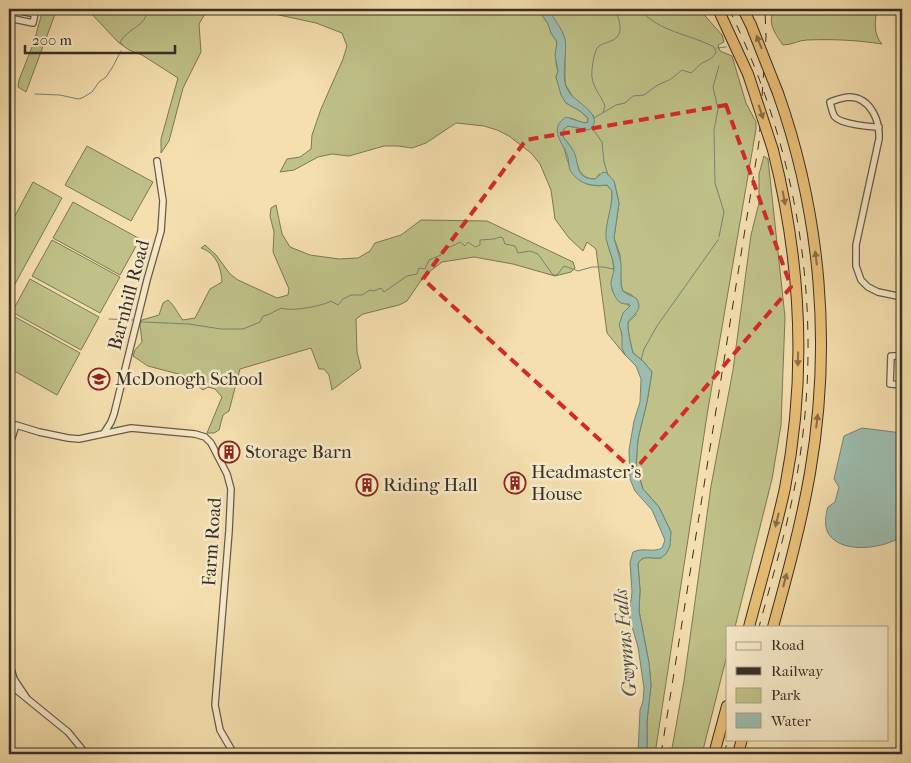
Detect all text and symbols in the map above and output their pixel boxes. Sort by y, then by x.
scale bar [25,22,175,54]
text: 200 m [32,31,72,49]
one-way arrow [754,35,762,49]
one-way arrow [757,105,765,120]
one-way arrow [780,190,788,206]
street label: Barnhill Road [104,237,154,353]
one-way arrow [812,250,820,266]
one-way arrow [794,351,802,367]
school or university icon: McDonogh School [87,367,111,391]
place label: McDonogh School [115,368,263,390]
one-way arrow [813,412,821,428]
building icon: Storage Barn [217,440,241,464]
place label: Storage Barn [245,441,352,463]
place label: Headmaster's House [531,461,641,505]
building icon: Headmaster's House [503,471,527,495]
building icon: Riding Hall [355,473,379,497]
place label: Riding Hall [383,474,478,496]
street label: Farm Road [198,496,226,587]
one-way arrow [773,512,781,527]
one-way arrow [782,572,790,587]
water label: Gwynns Falls [609,587,641,698]
legend [726,626,888,740]
text: Road [771,636,805,654]
text: Railway [771,662,824,680]
text: Park [771,686,801,704]
text: Water [770,712,811,730]

